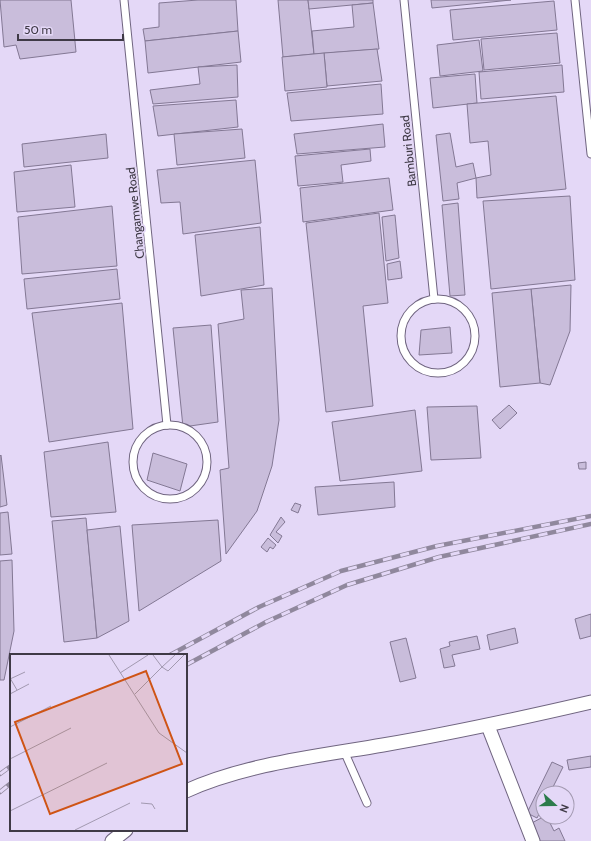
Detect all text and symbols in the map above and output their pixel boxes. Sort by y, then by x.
scale bar [18,16,123,42]
text: 50 m [24,22,52,37]
street label: Bamburi Road [397,115,419,187]
street label: Changamwe Road [123,166,147,260]
inset map [10,654,187,831]
north arrow [535,785,575,825]
text: N [556,802,572,815]

